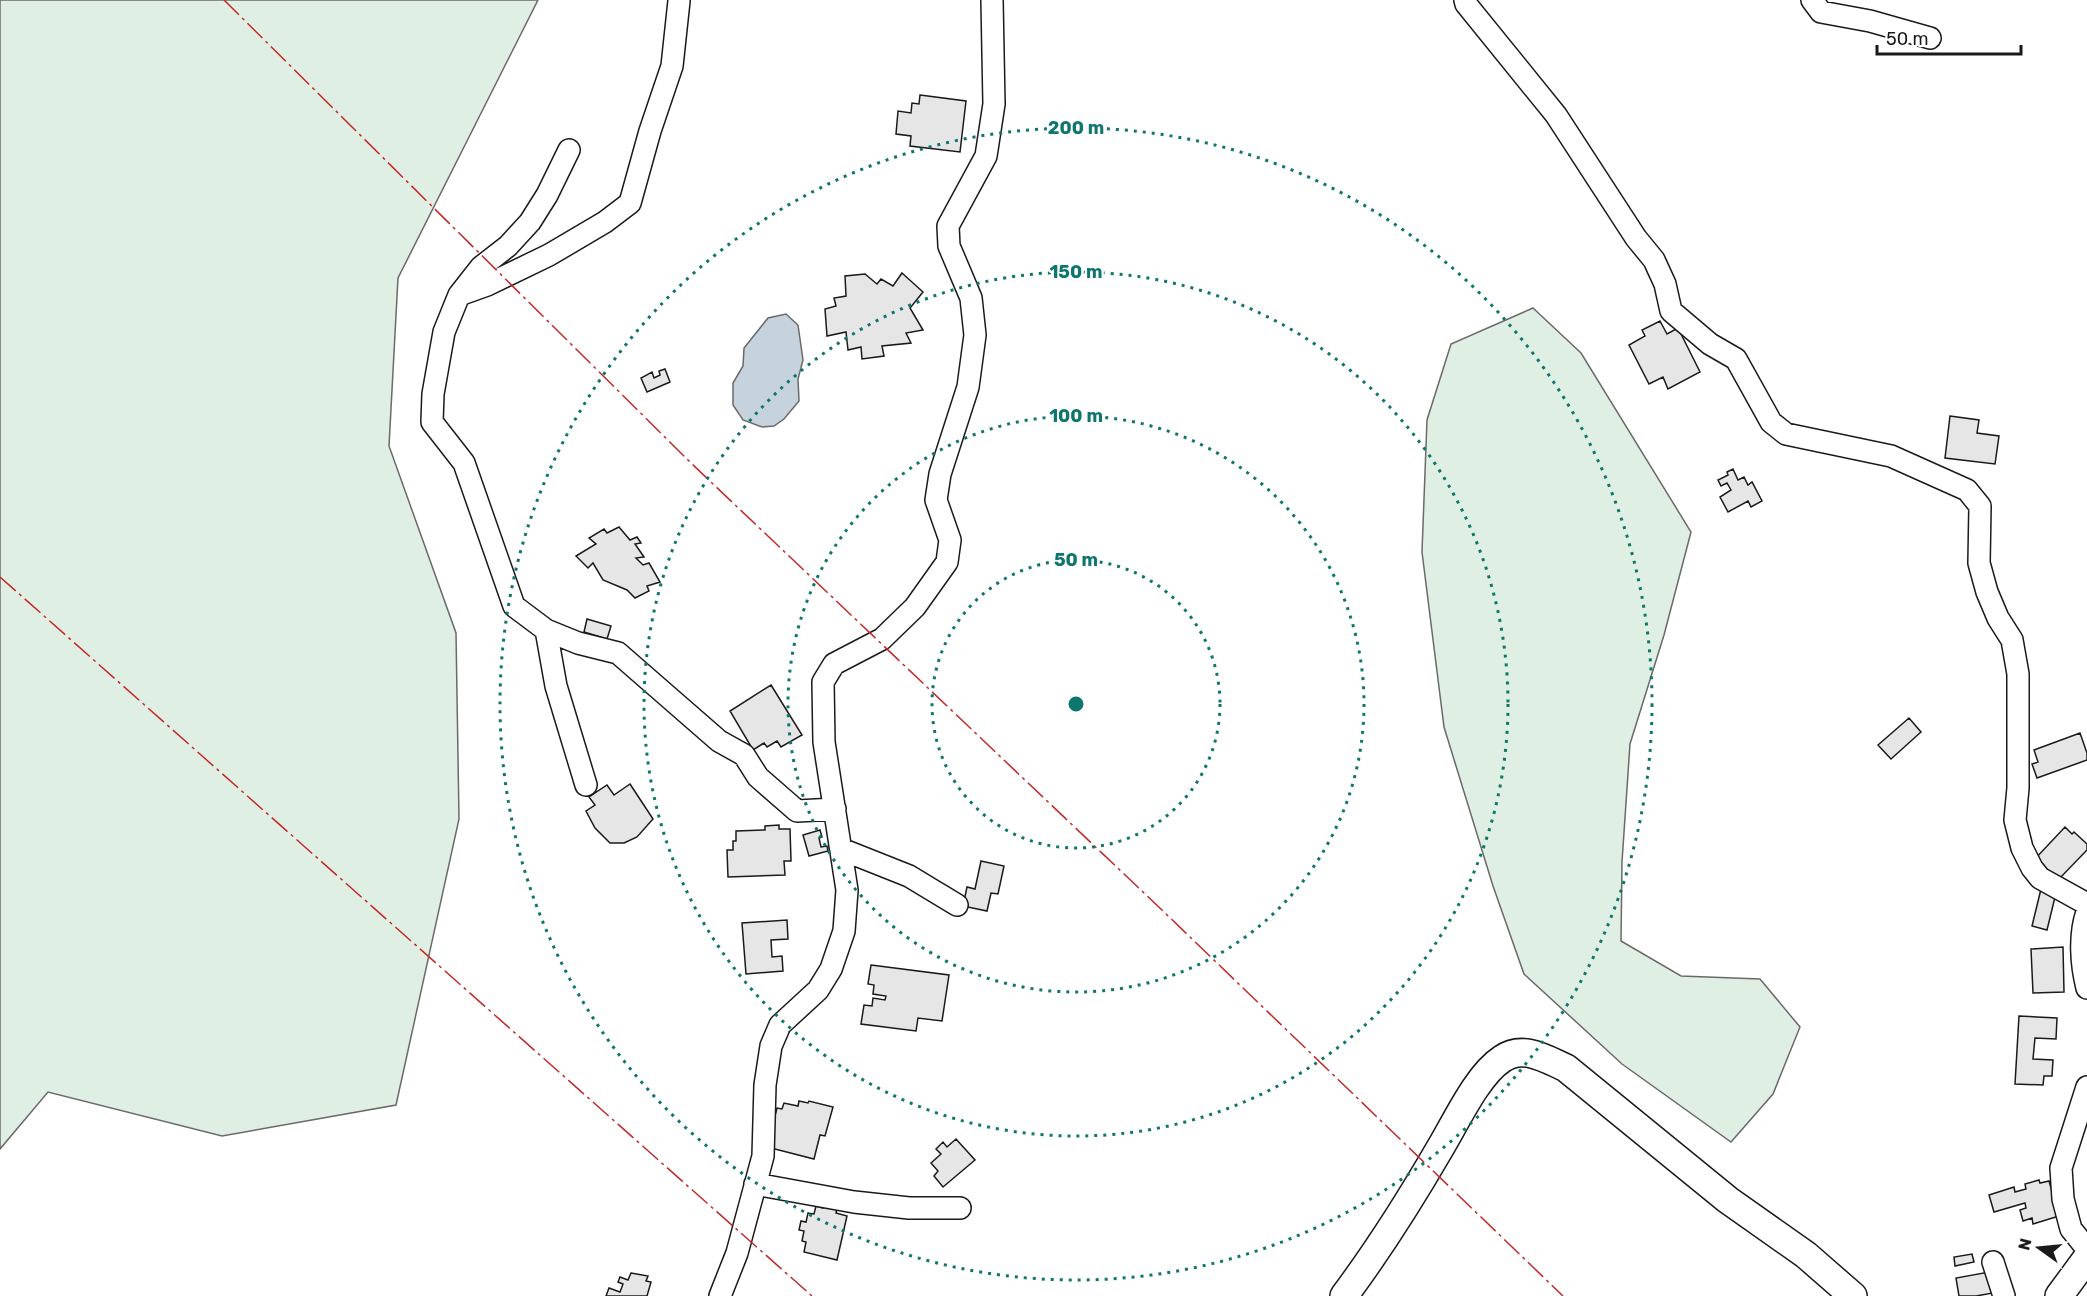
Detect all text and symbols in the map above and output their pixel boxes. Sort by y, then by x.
scale bar [1877,18,2021,56]
text: 50 m [1886,28,1929,50]
text: 200 m [1048,117,1104,139]
text: 150 m [1049,261,1103,283]
text: 100 m [1049,405,1103,427]
text: 50 m [1054,549,1098,571]
centre of rings [1066,694,1086,714]
north arrow [2009,1218,2069,1278]
text: N [2014,1236,2036,1252]

